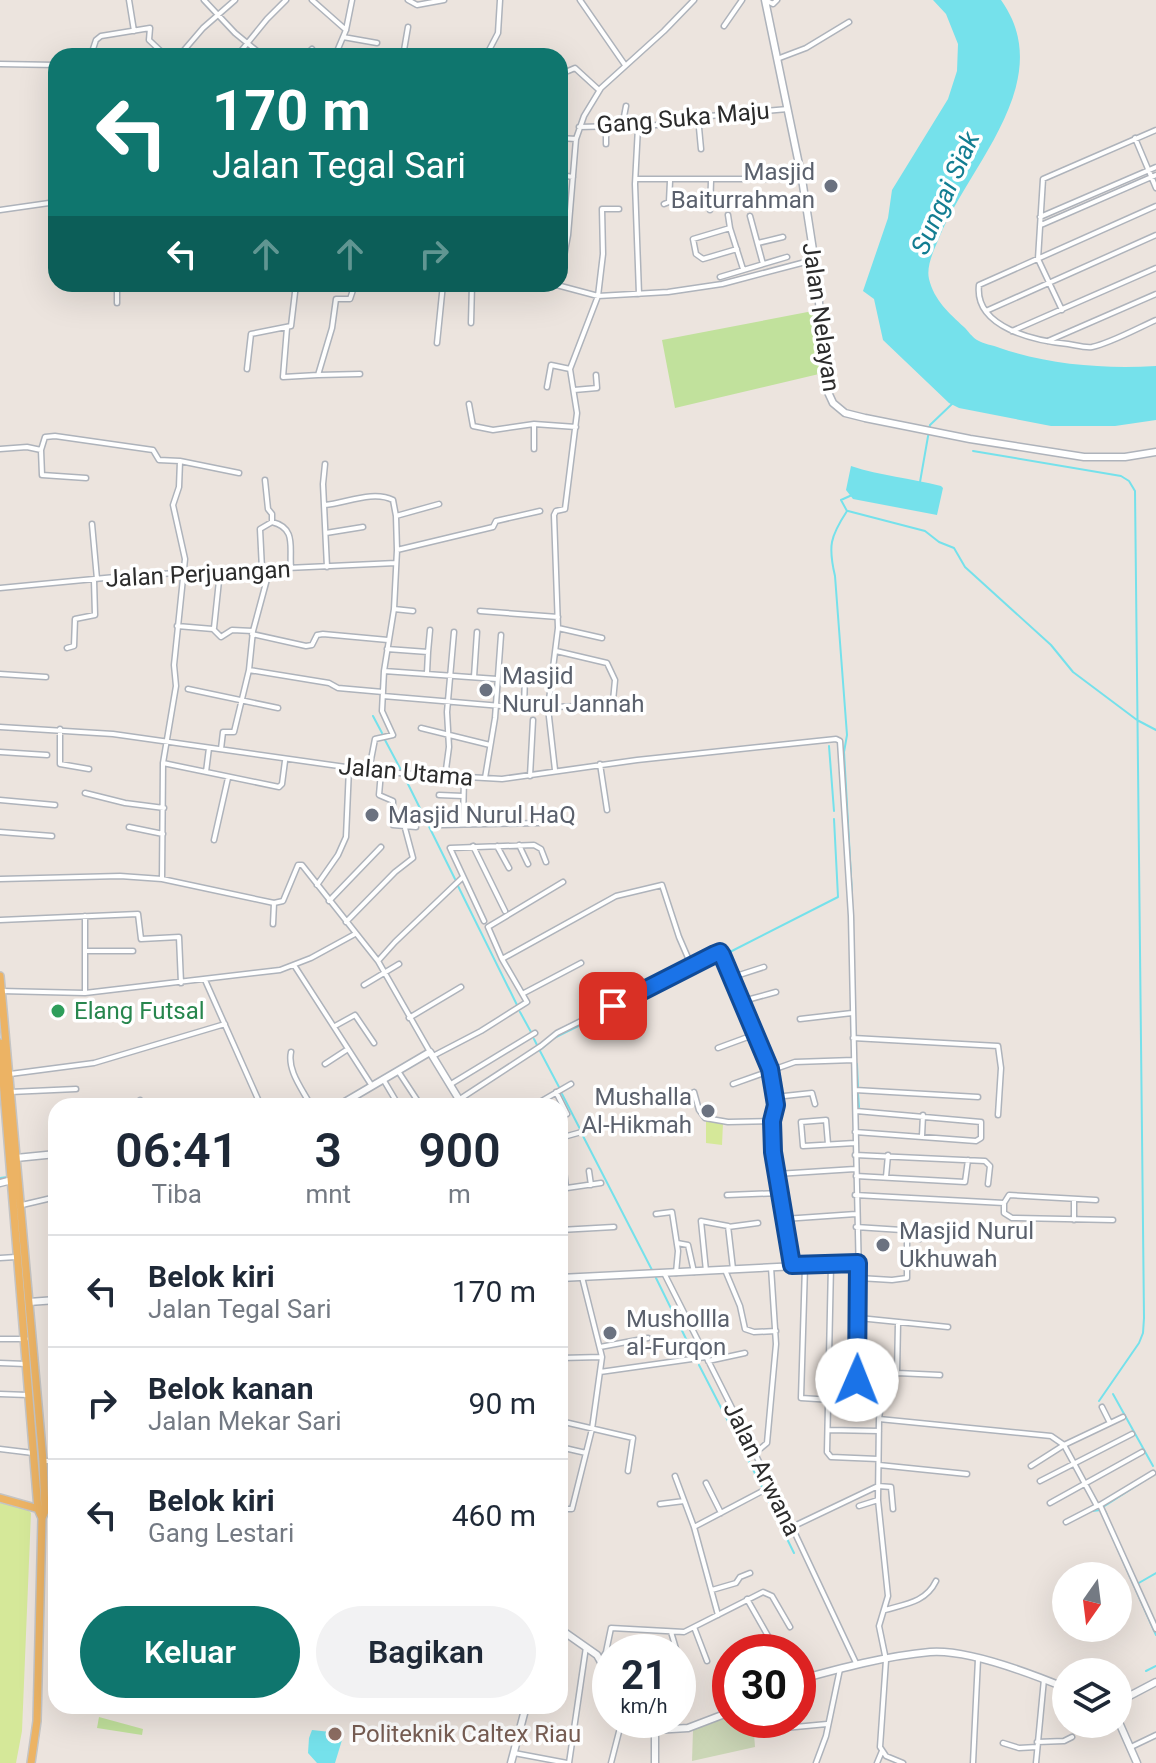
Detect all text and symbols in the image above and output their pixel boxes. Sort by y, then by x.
text: 170 m [212,78,371,144]
icon: left [80,80,184,184]
street label: Gang Suka Maju [595,96,771,140]
water label: Sungai Siak [905,126,986,259]
text: Jalan Tegal Sari [212,145,466,187]
place label: Masjid Baiturrahman [671,158,815,214]
marker: Masjid Baiturrahman [822,177,840,195]
icon: left [160,232,204,276]
icon: ahead [244,232,288,276]
icon: ahead [328,232,372,276]
icon: right [412,232,456,276]
street label: Jalan Nelayan [797,241,845,393]
street label: Jalan Perjuangan [105,555,291,593]
place label: Masjid Nurul Jannah [502,662,645,718]
marker: Masjid Nurul Jannah [477,681,495,699]
street label: Jalan Utama [338,752,474,792]
place label: Masjid Nurul HaQ [388,801,576,829]
marker: Masjid Nurul HaQ [363,806,381,824]
pin [579,972,647,1040]
icon: arrive [591,984,635,1028]
place label: Elang Futsal [74,997,205,1025]
marker: Elang Futsal [49,1002,67,1020]
place label: Mushalla Al-Hikmah [581,1083,692,1139]
marker: Mushalla Al-Hikmah [699,1102,717,1120]
text: 06:41 [115,1122,238,1179]
text: 3 [315,1122,342,1179]
text: 900 [418,1122,501,1179]
text: Tiba [151,1179,202,1209]
text: mnt [305,1179,351,1209]
text: m [448,1179,471,1209]
place label: Masjid Nurul Ukhuwah [899,1217,1034,1273]
marker: Masjid Nurul Ukhuwah [874,1236,892,1254]
text: Belok kiri [148,1259,275,1294]
icon: left [80,1269,124,1313]
text: 170 m [452,1274,536,1309]
text: Jalan Tegal Sari [148,1294,332,1324]
place label: Mushollla al-Furqon [626,1305,730,1361]
marker: Mushollla al-Furqon [601,1324,619,1342]
position arrow [815,1338,899,1422]
text: Belok kanan [148,1371,313,1406]
icon: right [80,1381,124,1425]
text: 90 m [469,1386,536,1421]
street label: Jalan Arwana [717,1397,807,1541]
text: Jalan Mekar Sari [148,1406,342,1436]
text: Belok kiri [148,1483,275,1518]
icon: left [80,1493,124,1537]
text: 460 m [452,1498,536,1533]
text: Gang Lestari [148,1518,294,1548]
north arrow [1052,1562,1132,1642]
map controls [1052,1562,1132,1738]
button: Keluar [80,1606,300,1698]
button: Bagikan [316,1606,536,1698]
speed limit sign: 30 [712,1634,816,1738]
text: 21 [621,1652,667,1699]
button: layers [1052,1658,1132,1738]
text: km/h [621,1694,667,1718]
place label: Politeknik Caltex Riau [351,1720,581,1748]
marker: Politeknik Caltex Riau [326,1725,344,1743]

